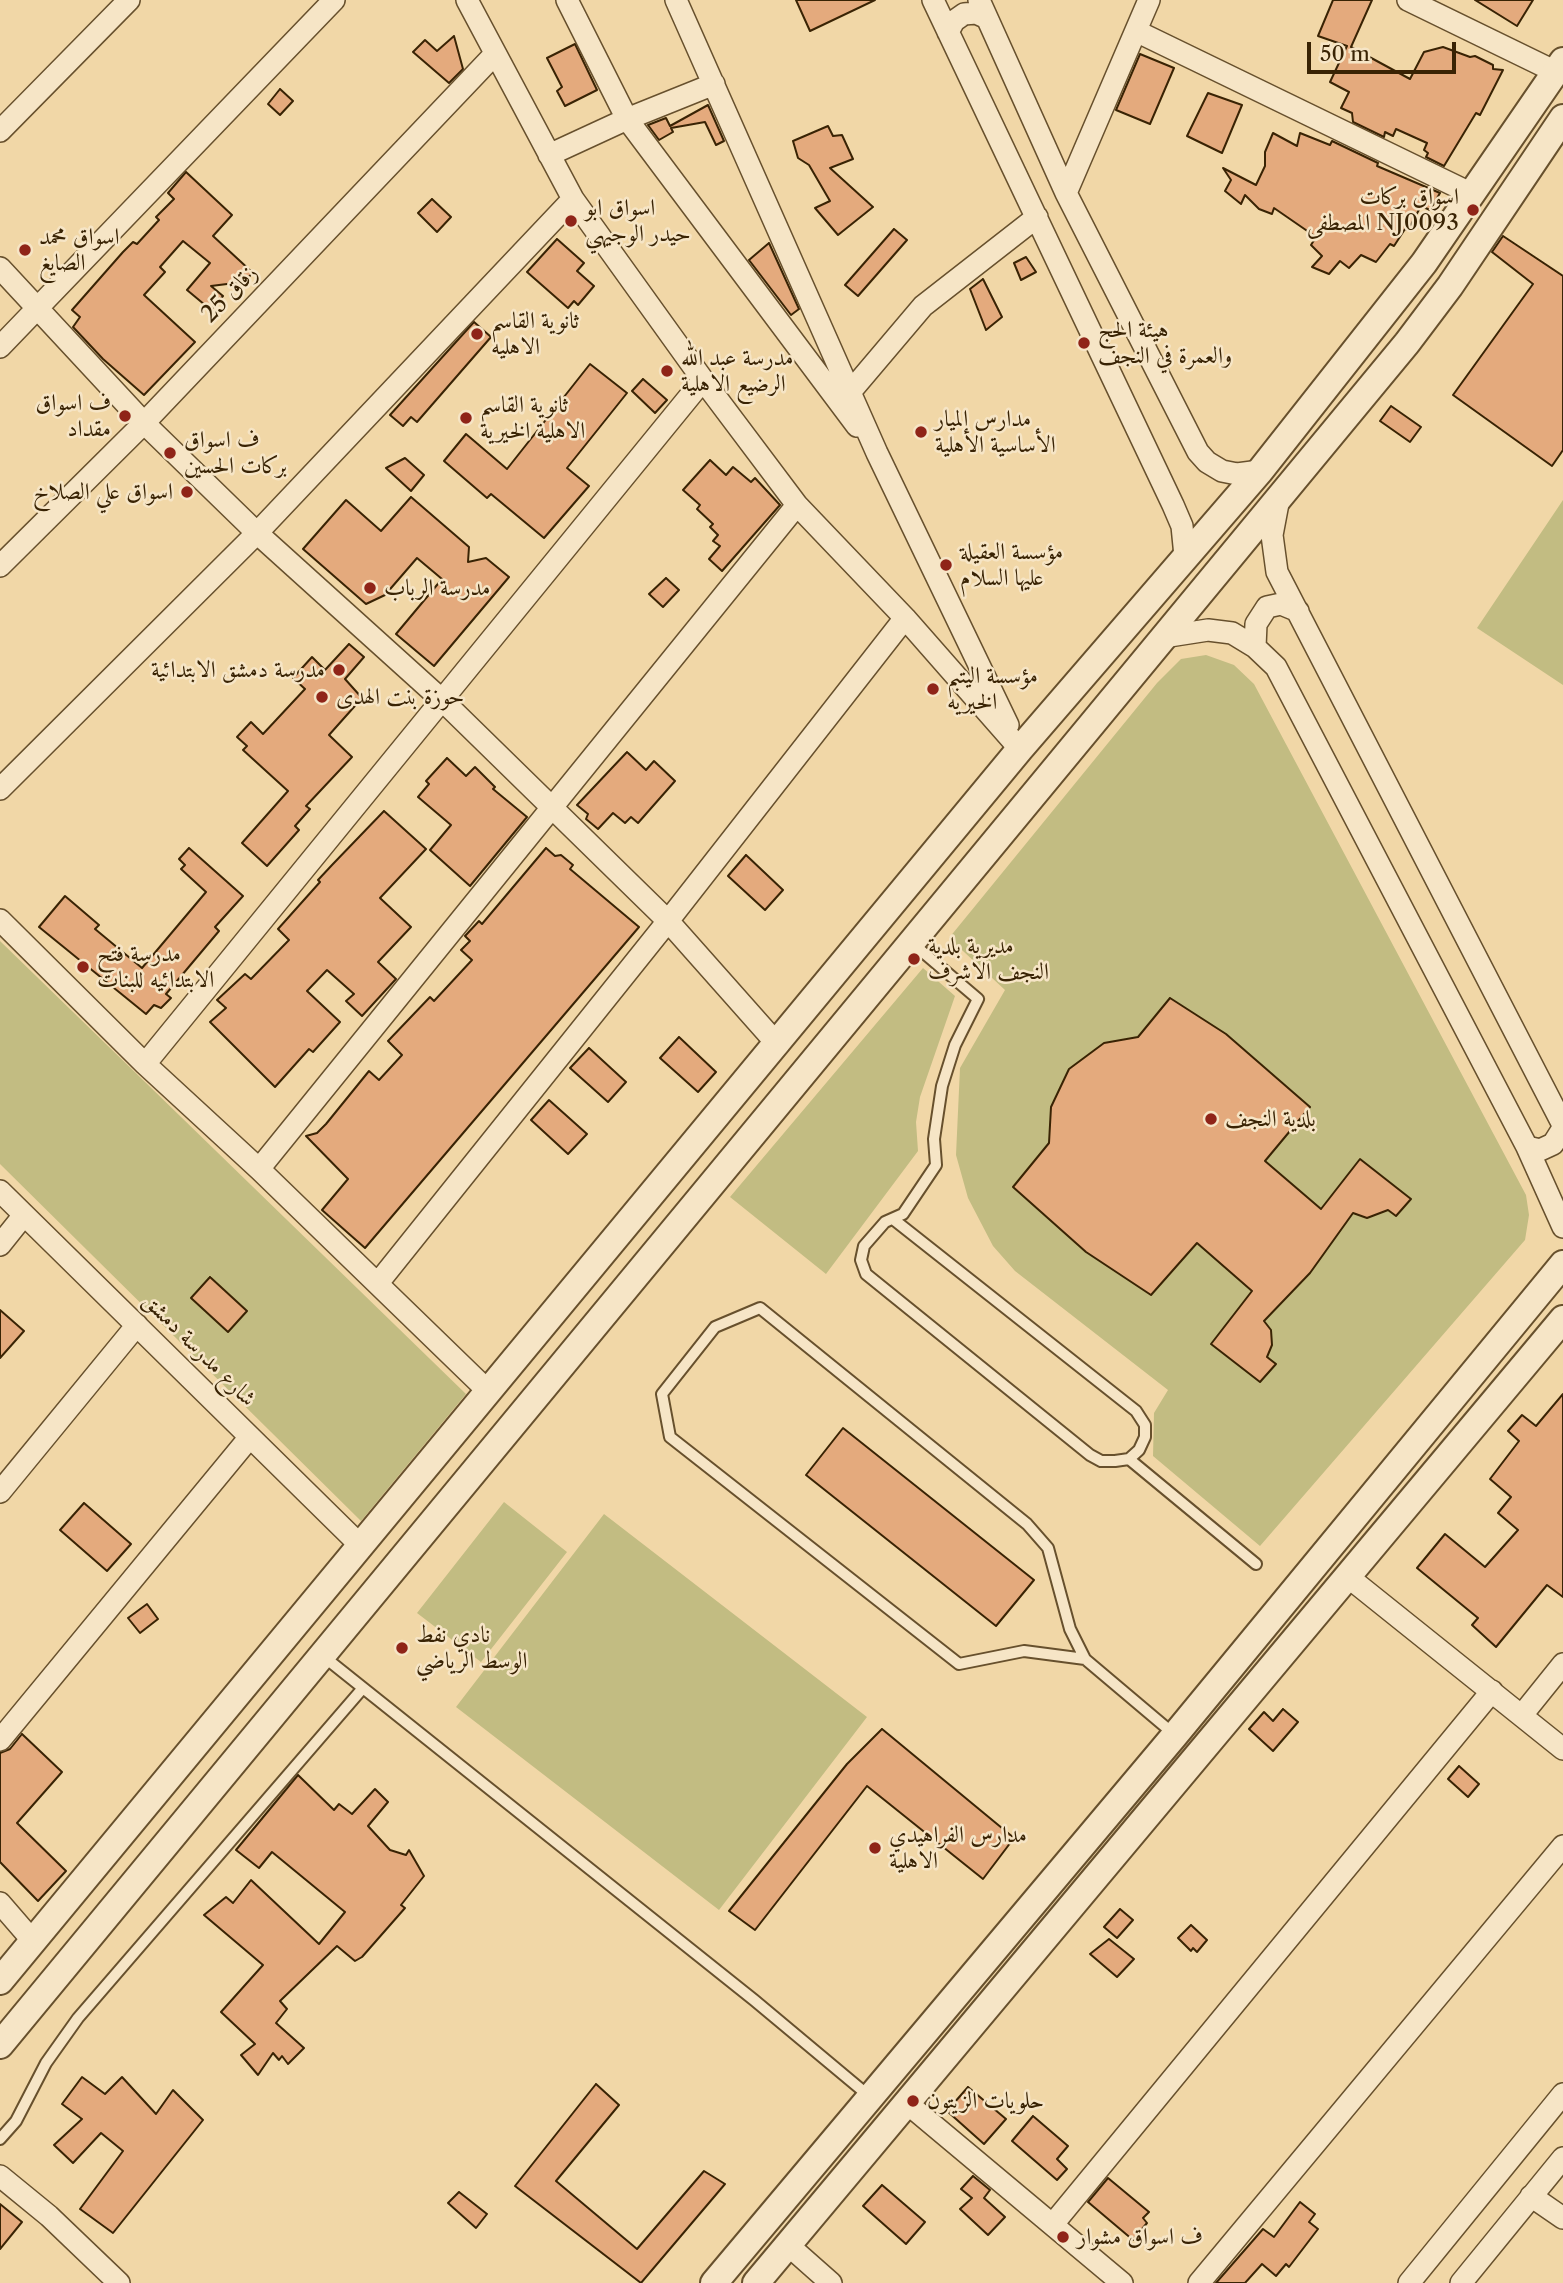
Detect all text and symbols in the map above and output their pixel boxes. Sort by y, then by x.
scale bar [1311,28,1460,72]
text: 50 m [1320,41,1370,66]
place label: اسواق بركات المصطفى NJ0093 [1307,183,1459,237]
place label: اسواق ابو حيدر الوجيهي [585,194,691,248]
marker: اسواق بركات المصطفى NJ0093 [1465,202,1481,218]
marker: اسواق ابو حيدر الوجيهي [563,213,579,229]
place label: اسواق محمد الصايغ [39,223,120,277]
marker: اسواق محمد الصايغ [17,242,33,258]
street label: زقاق 25 [196,260,264,328]
place label: ثانوية القاسم الاهليه [491,307,579,361]
place label: هيئة الحج والعمرة في النجف [1098,316,1232,370]
marker: ثانوية القاسم الاهليه [469,326,485,342]
marker: هيئة الحج والعمرة في النجف [1076,335,1092,351]
place label: مدرسة عبد الله الرضيع الاهلية [681,344,793,398]
marker: مدرسة عبد الله الرضيع الاهلية [659,363,675,379]
place label: ف اسواق مقداد [35,389,111,443]
place label: ثانوية القاسم الاهلية الخيرية [480,391,585,445]
place label: مدارس الميار الأساسية الأهلية [935,405,1056,459]
marker: ف اسواق مقداد [117,408,133,424]
marker: ثانوية القاسم الاهلية الخيرية [458,410,474,426]
marker: مدارس الميار الأساسية الأهلية [913,424,929,440]
place label: ف اسواق بركات الحسين [184,426,287,480]
marker: ف اسواق بركات الحسين [162,445,178,461]
place label: اسواق علي الصلاخ [33,478,173,506]
marker: اسواق علي الصلاخ [179,484,195,500]
place label: مؤسسة العقيلة عليها السلام [960,538,1063,592]
marker: مؤسسة العقيلة عليها السلام [938,557,954,573]
place label: مدرسة الرباب [384,574,490,602]
marker: مدرسة الرباب [362,580,378,596]
place label: مدرسة دمشق الابتدائية [151,656,325,684]
marker: مدرسة دمشق الابتدائية [331,662,347,678]
place label: مؤسسة اليتبم الخيريه [947,662,1038,716]
marker: مؤسسة اليتبم الخيريه [925,681,941,697]
place label: حوزة بنت الهدى [336,683,464,711]
marker: حوزة بنت الهدى [314,689,330,705]
place label: مديرية بلدية النجف الاشرف [928,932,1049,986]
place label: مدرسة فتح الابتدائيه للبنات [97,940,214,994]
marker: مديرية بلدية النجف الاشرف [906,951,922,967]
marker: مدرسة فتح الابتدائيه للبنات [75,959,91,975]
place label: بلدية النجف [1225,1105,1316,1133]
marker: بلدية النجف [1203,1111,1219,1127]
street label: شارع مدرسة دمشق [136,1287,262,1413]
place label: نادي نفط الوسط الرياضي [416,1621,528,1675]
marker: نادي نفط الوسط الرياضي [394,1640,410,1656]
place label: مدارس الفراهيدي الاهلية [889,1821,1027,1875]
marker: مدارس الفراهيدي الاهلية [867,1840,883,1856]
place label: حلويات الزيتون [927,2087,1044,2115]
marker: حلويات الزيتون [905,2093,921,2109]
place label: ف اسواق مشوار [1077,2223,1203,2251]
marker: ف اسواق مشوار [1055,2229,1071,2245]

